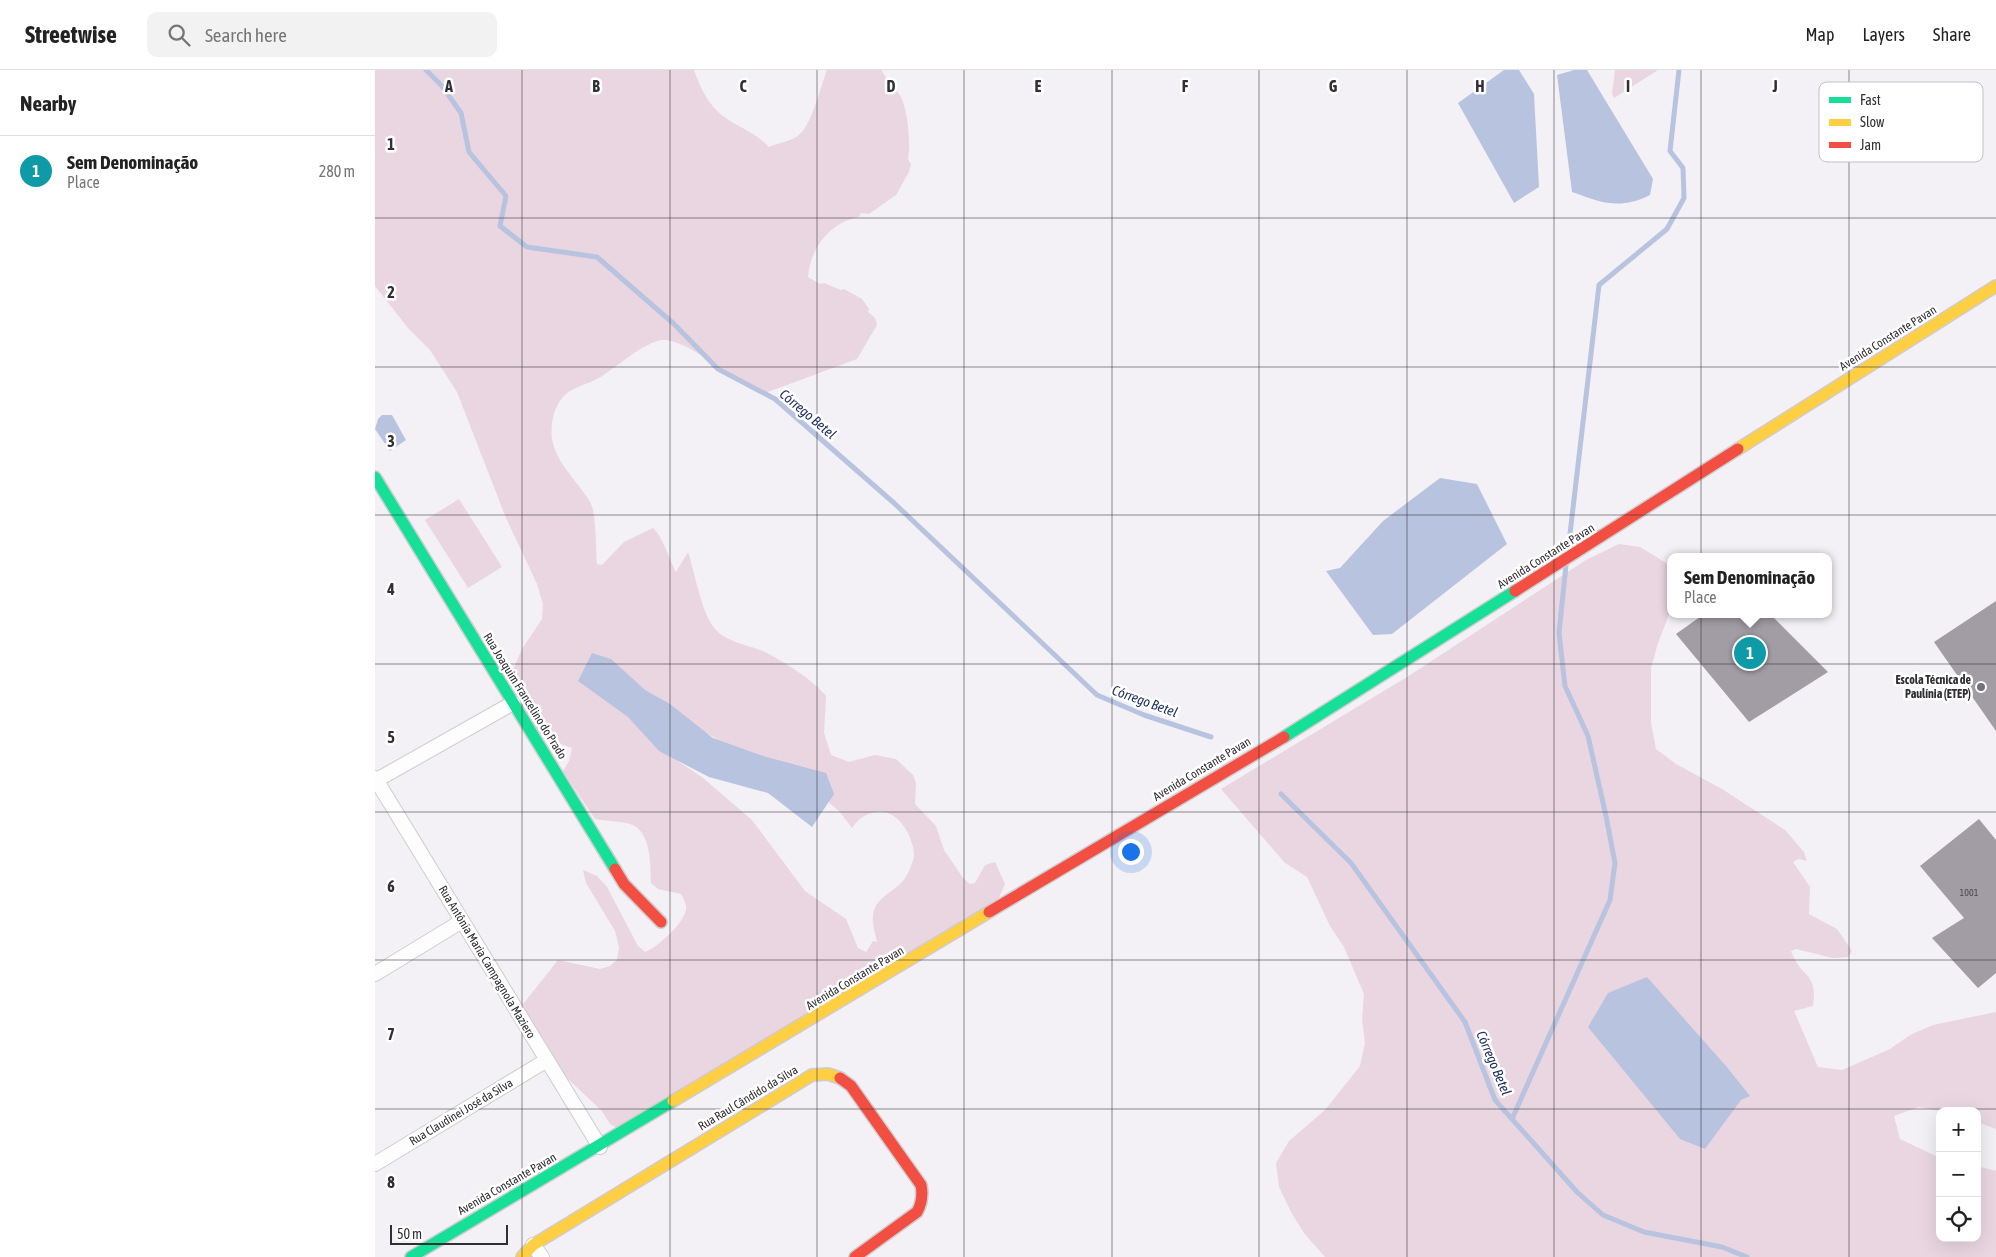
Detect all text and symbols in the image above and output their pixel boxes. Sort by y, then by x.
search box [147,12,497,57]
text: Streetwise [25,21,117,48]
icon: search [165,21,193,49]
text: Search here [205,24,287,46]
text: Map [1805,24,1834,45]
text: Layers [1862,24,1905,45]
text: Share [1933,24,1971,45]
text: A [444,77,453,95]
text: B [592,77,600,95]
text: C [739,77,747,95]
text: D [887,77,896,95]
text: E [1035,77,1042,95]
text: F [1182,77,1189,95]
text: G [1329,77,1338,95]
text: H [1475,77,1485,95]
text: I [1626,77,1630,95]
text: J [1771,77,1778,95]
legend [1819,82,1983,162]
text: Nearby [20,91,76,115]
text: Fast [1860,92,1881,108]
text: Slow [1860,114,1885,130]
text: 1 [387,135,395,153]
text: Jam [1860,137,1881,153]
text: Sem Denominação [67,151,198,173]
text: 1 [32,162,40,180]
text: 280 m [319,162,355,180]
text: Place [67,173,100,191]
text: 2 [387,283,395,301]
street label: Avenida Constante Pavan [1837,303,1939,373]
water label: Córrego Betel [777,386,840,442]
text: 3 [387,432,395,450]
street label: Avenida Constante Pavan [1495,521,1597,591]
popup [1667,553,1832,618]
text: Sem Denominação [1684,566,1815,588]
text: 4 [386,580,395,598]
text: Place [1684,588,1717,606]
street label: Rua Joaquim Francelino do Prado [480,630,570,762]
pin: 1 [1734,634,1766,672]
place label: Escola Técnica de Paulínia (ETEP) [1895,673,1972,701]
marker: Escola Técnica de Paulínia (ETEP) [1975,681,1987,693]
water label: Córrego Betel [1110,682,1180,720]
text: 5 [387,728,395,746]
street label: Avenida Constante Pavan [1151,734,1253,804]
your location [1118,839,1144,865]
text: 6 [387,877,395,895]
street label: Rua Antônia Maria Campagnola Maziero [436,883,538,1041]
house number: 1001 [1960,887,1979,898]
street label: Avenida Constante Pavan [804,943,906,1013]
text: 7 [387,1025,395,1043]
water label: Córrego Betel [1473,1028,1515,1098]
street label: Rua Raul Cândido da Silva [696,1063,800,1133]
street label: Rua Claudinei José da Silva [407,1076,515,1148]
map controls [1936,1107,1981,1242]
button: + [1936,1107,1981,1152]
street label: Avenida Constante Pavan [455,1150,559,1218]
button: − [1936,1152,1981,1197]
text: 8 [387,1173,395,1191]
button: locate [1936,1197,1981,1242]
scale bar [390,1222,507,1245]
text: 50 m [397,1226,422,1242]

